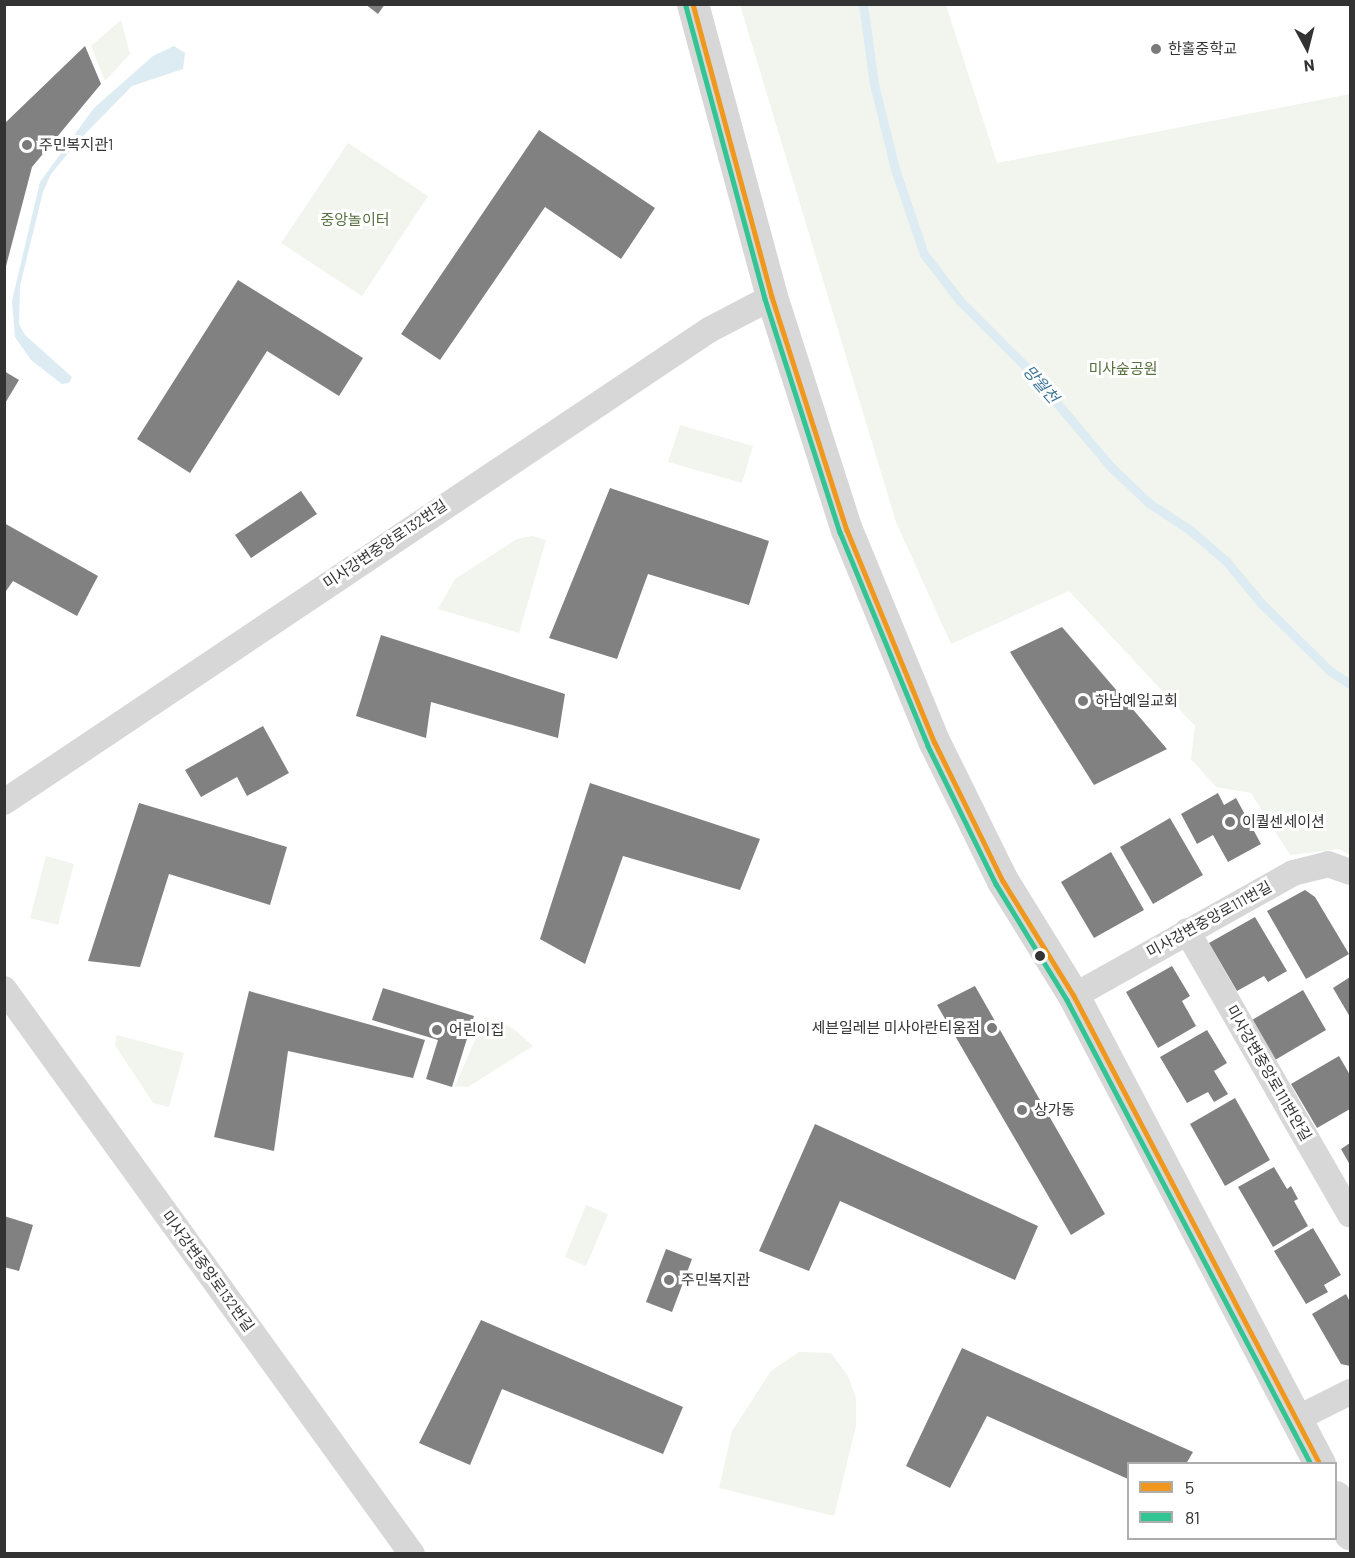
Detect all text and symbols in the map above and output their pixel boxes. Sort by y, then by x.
north arrow [1277,18,1337,78]
place label: 한홀중학교 [1168,40,1237,58]
marker: 한홀중학교 [1149,42,1163,56]
text: N [1303,56,1316,76]
place label: 주민복지관1 [39,136,113,154]
marker: 주민복지관1 [20,138,34,152]
park label: 중앙놀이터 [321,211,389,229]
park label: 미사숲공원 [1089,360,1157,378]
water label: 망월천 [1019,361,1063,407]
street label: 미사강변중앙로132번길 [320,496,450,592]
place label: 하남예일교회 [1095,692,1178,710]
marker: 하남예일교회 [1076,694,1090,708]
place label: 이퀄센세이션 [1242,813,1325,831]
marker: 이퀄센세이션 [1223,815,1237,829]
street label: 미사강변중앙로111번길 [1143,877,1275,961]
unlabelled marker [1034,950,1046,962]
street label: 미사강변중앙로111번안길 [1223,1002,1315,1144]
place label: 세븐일레븐 미사아란티움점 [811,1019,980,1037]
place label: 어린이집 [449,1021,504,1039]
marker: 세븐일레븐 미사아란티움점 [985,1021,999,1035]
marker: 어린이집 [430,1023,444,1037]
place label: 상가동 [1034,1101,1075,1119]
marker: 상가동 [1015,1103,1029,1117]
street label: 미사강변중앙로132번길 [158,1207,258,1335]
place label: 주민복지관 [681,1271,750,1289]
marker: 주민복지관 [662,1273,676,1287]
legend [1127,1462,1337,1540]
text: 5 [1185,1476,1194,1498]
text: 81 [1185,1506,1200,1528]

